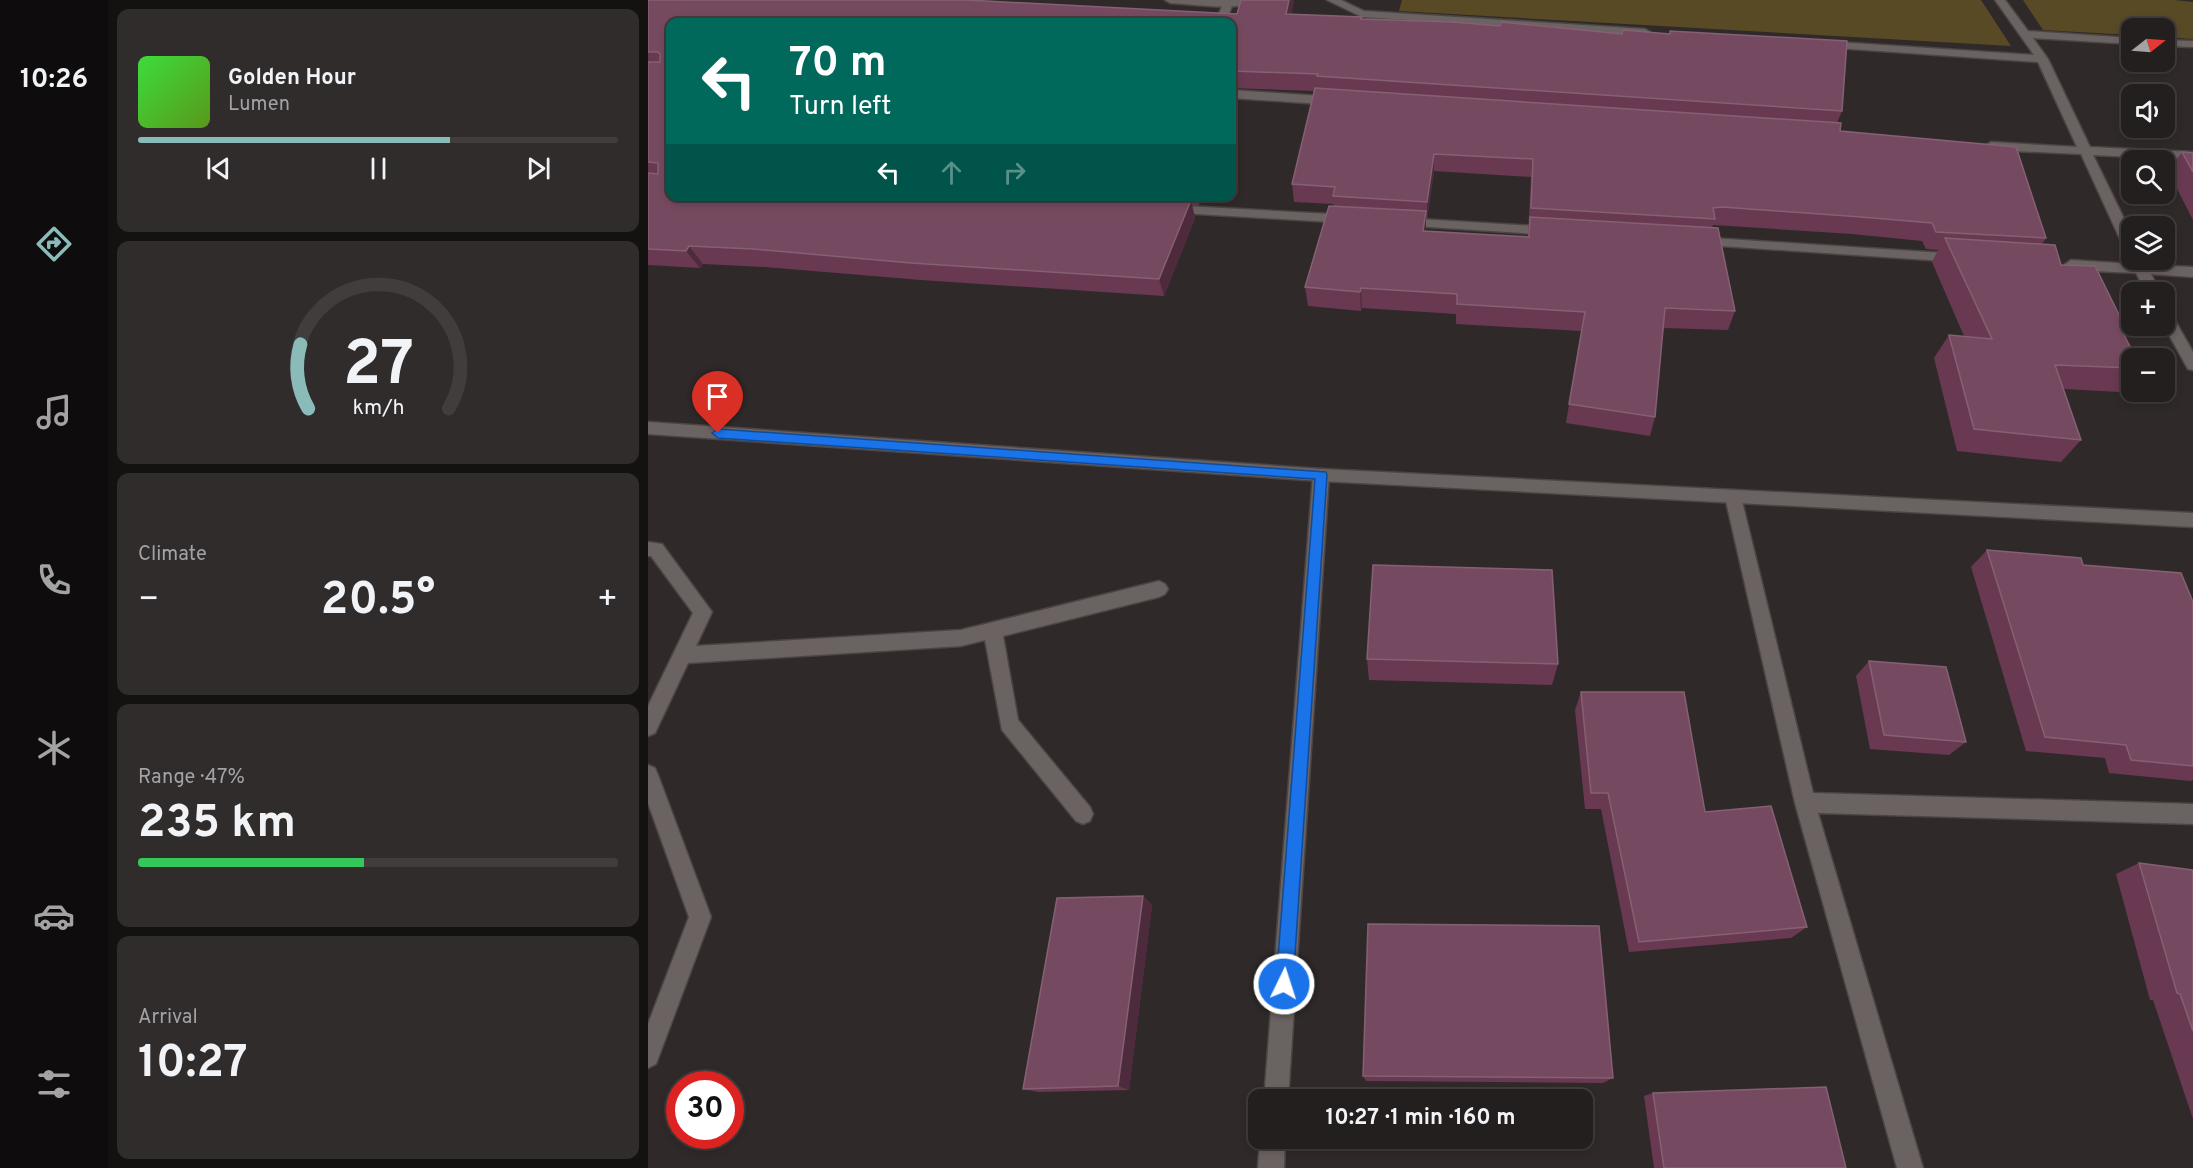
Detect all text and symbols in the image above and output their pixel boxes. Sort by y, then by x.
north arrow [2121,18,2175,72]
map controls [2121,18,2175,402]
text: 70 m [789,38,887,91]
icon: left [690,42,768,120]
text: 10:26 [20,63,88,97]
text: Golden Hour [228,65,356,92]
button: sound [2121,84,2175,138]
text: Turn left [789,90,891,124]
text: Lumen [228,92,290,118]
button: search [2121,150,2175,204]
icon: previous [202,152,235,185]
icon: pause [362,152,395,185]
icon: next [522,152,555,185]
icon: left [872,156,905,189]
icon: ahead [935,156,968,189]
icon: right [998,156,1031,189]
button: layers [2121,216,2175,270]
icon: directions [33,223,75,265]
button: + [2121,282,2175,336]
text: 27 [342,328,414,407]
button: − [2121,348,2175,402]
pin [692,371,743,433]
icon: arrive [701,380,734,413]
icon: music [33,391,75,433]
text: km/h [352,396,404,423]
text: Climate [138,542,207,568]
icon: phone [33,559,75,601]
text: 20.5° [321,573,435,630]
text: − [138,580,159,622]
text: + [597,580,618,622]
icon: climate [33,727,75,769]
text: Range · 47% [138,765,245,791]
text: 235 km [138,796,296,853]
icon: car [33,895,75,937]
position arrow [1252,952,1316,1016]
text: Arrival [138,1005,198,1031]
text: 10:27 [138,1036,248,1093]
icon: filters [33,1063,75,1105]
speed limit sign: 30 [666,1071,744,1149]
text: 10:27 · 1 min · 160 m [1325,1105,1516,1132]

